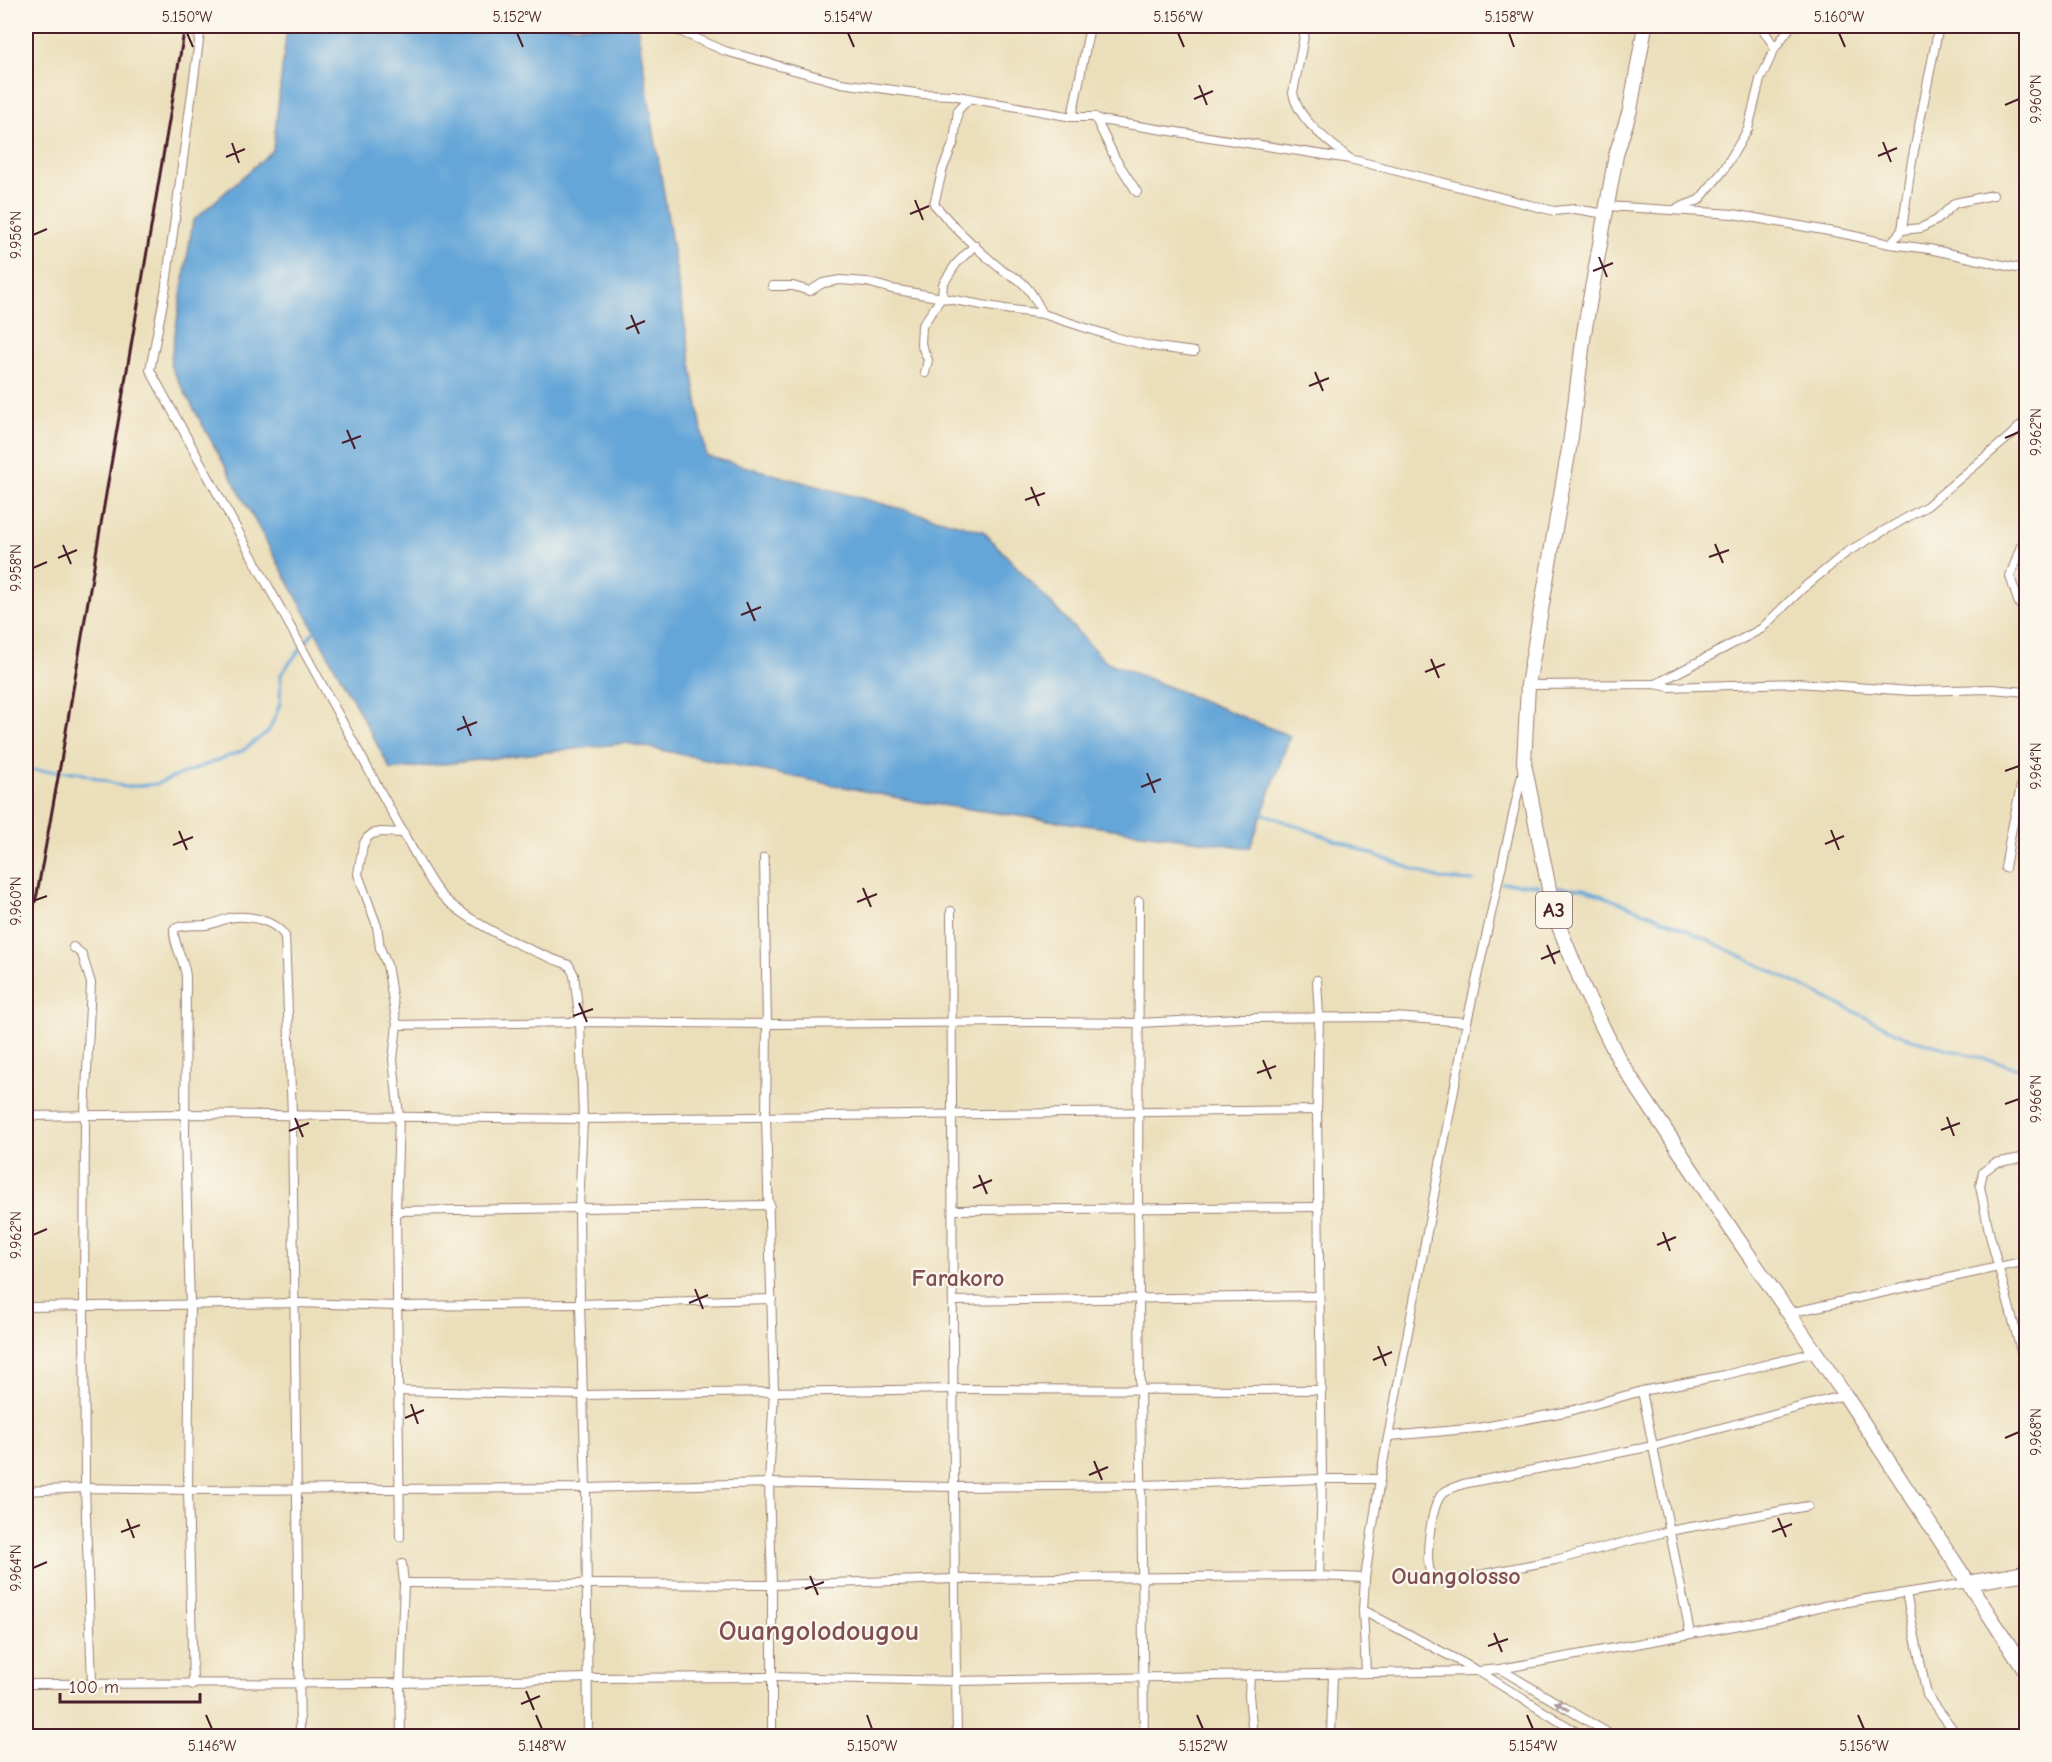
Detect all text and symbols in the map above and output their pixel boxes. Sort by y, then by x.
text: 5.150°W [162,8,212,26]
text: 5.152°W [492,8,542,26]
text: 5.154°W [824,8,872,26]
text: 5.156°W [1153,8,1203,26]
text: 5.158°W [1485,8,1533,26]
text: 5.160°W [1814,8,1864,26]
text: 9.960°N [2027,74,2045,124]
text: 9.956°N [7,211,25,259]
text: 9.962°N [2027,408,2045,456]
text: 9.958°N [7,544,25,592]
text: 9.964°N [2027,742,2045,790]
text: 9.960°N [7,876,25,926]
road number: A3 [1536,892,1572,928]
text: 9.966°N [2027,1075,2045,1123]
text: 9.962°N [7,1211,25,1259]
district label: Farakoro [912,1264,1004,1292]
text: 9.968°N [2027,1408,2045,1456]
text: 9.964°N [7,1544,25,1592]
district label: Ouangolosso [1391,1562,1521,1590]
district label: Ouangolodougou [719,1615,919,1647]
scale bar [60,1666,200,1704]
text: 100 m [69,1677,119,1698]
one-way arrow [1554,1701,1570,1712]
text: 5.146°W [188,1737,236,1755]
text: 5.148°W [518,1737,566,1755]
text: 5.150°W [847,1737,897,1755]
text: 5.152°W [1178,1737,1228,1755]
text: 5.154°W [1509,1737,1557,1755]
text: 5.156°W [1839,1737,1889,1755]

